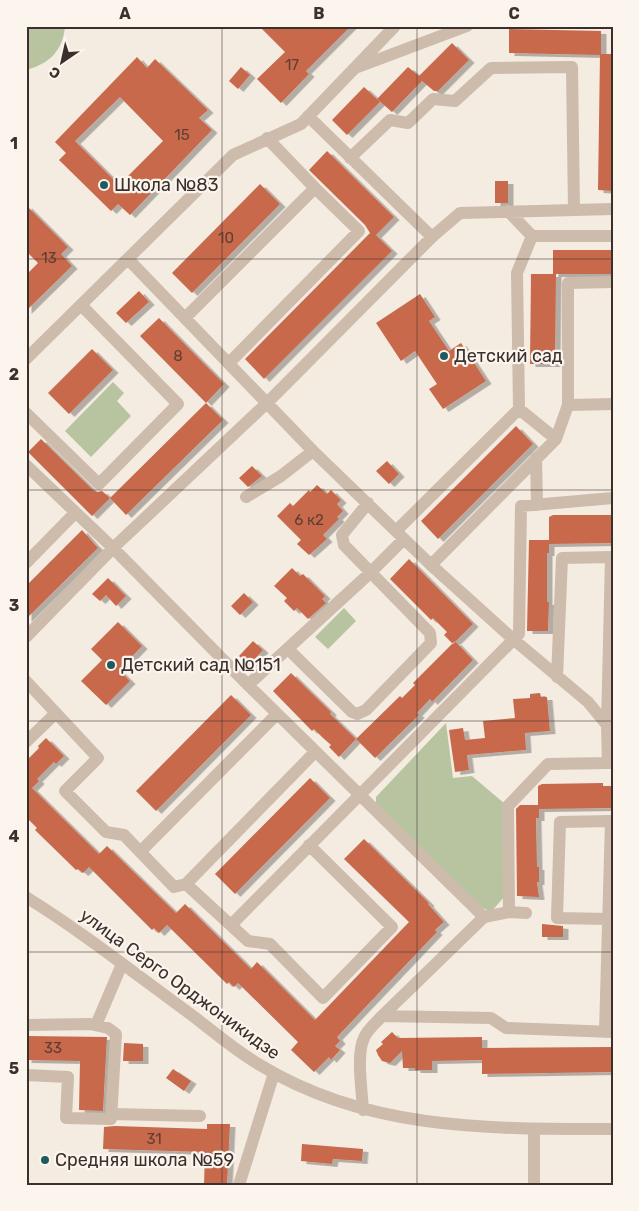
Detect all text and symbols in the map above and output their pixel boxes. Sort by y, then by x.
text: A [119,4,131,23]
text: B [313,4,325,23]
text: C [508,4,520,23]
north arrow [38,38,88,88]
house number: 17 [285,56,299,74]
text: С [46,62,64,82]
house number: 15 [174,126,190,144]
text: 1 [10,134,18,153]
place label: Школа №83 [114,174,219,196]
marker: Школа №83 [98,179,110,191]
house number: 10 [218,229,234,247]
house number: 13 [41,249,57,267]
place label: Детский сад [454,345,563,367]
house number: 8 [173,347,183,365]
marker: Детский сад [438,350,450,362]
text: 2 [9,365,19,384]
house number: 6 к2 [294,511,324,529]
text: 3 [9,596,19,615]
place label: Детский сад №151 [121,654,281,676]
marker: Детский сад №151 [105,659,117,671]
text: 4 [9,827,20,846]
street label: улица Серго Орджоникидзе [76,904,284,1064]
house number: 33 [44,1039,62,1057]
text: 5 [9,1059,19,1078]
house number: 31 [146,1130,162,1148]
place label: Средняя школа №59 [55,1149,234,1171]
marker: Средняя школа №59 [39,1154,51,1166]

